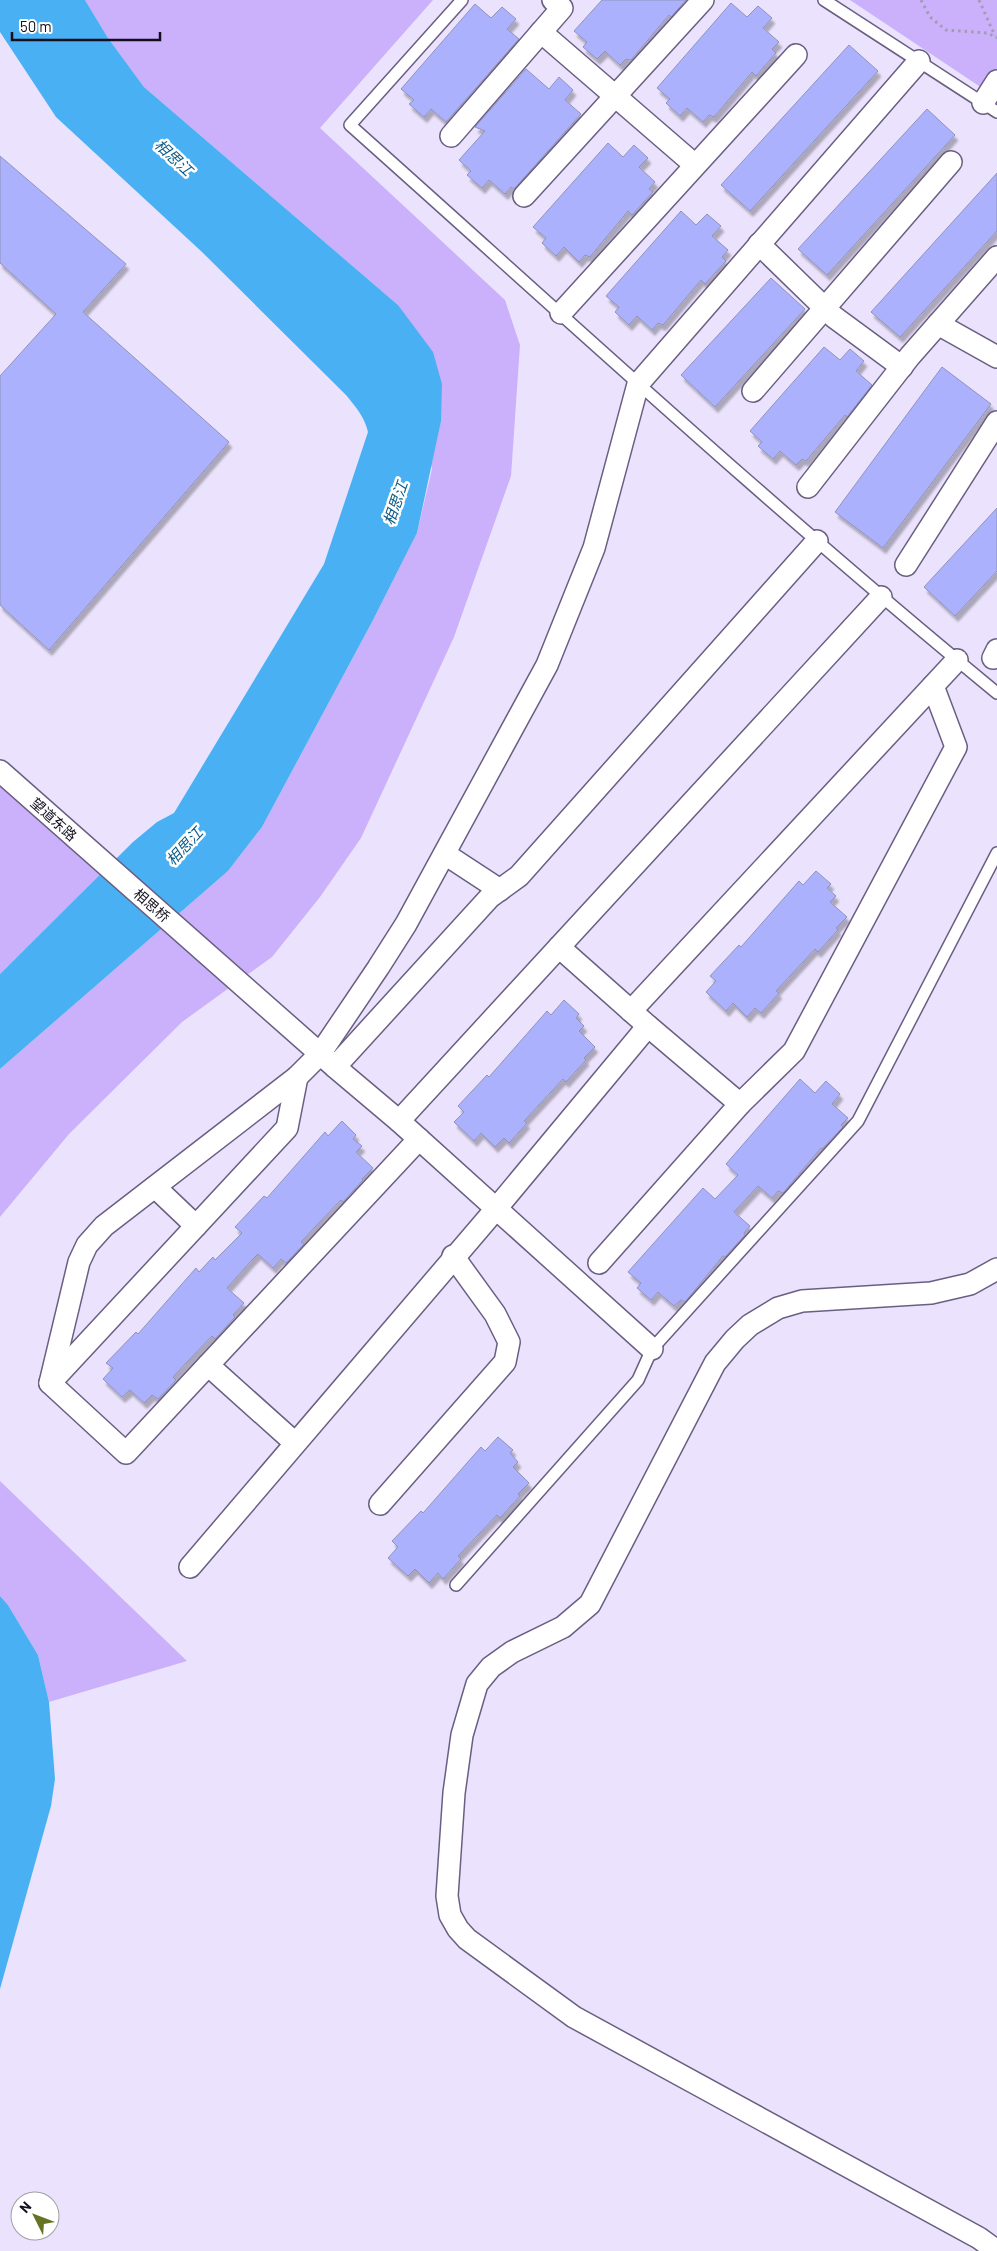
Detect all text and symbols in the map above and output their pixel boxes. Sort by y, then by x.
scale bar [12,10,160,42]
text: 50 m [20,17,52,35]
water label: 相思江 [151,135,198,180]
water label: 相思江 [379,477,411,527]
street label: 望道东路 [28,794,80,844]
water label: 相思江 [162,822,207,869]
street label: 相思桥 [131,885,173,925]
north arrow [10,2191,60,2241]
text: N [16,2198,34,2216]

